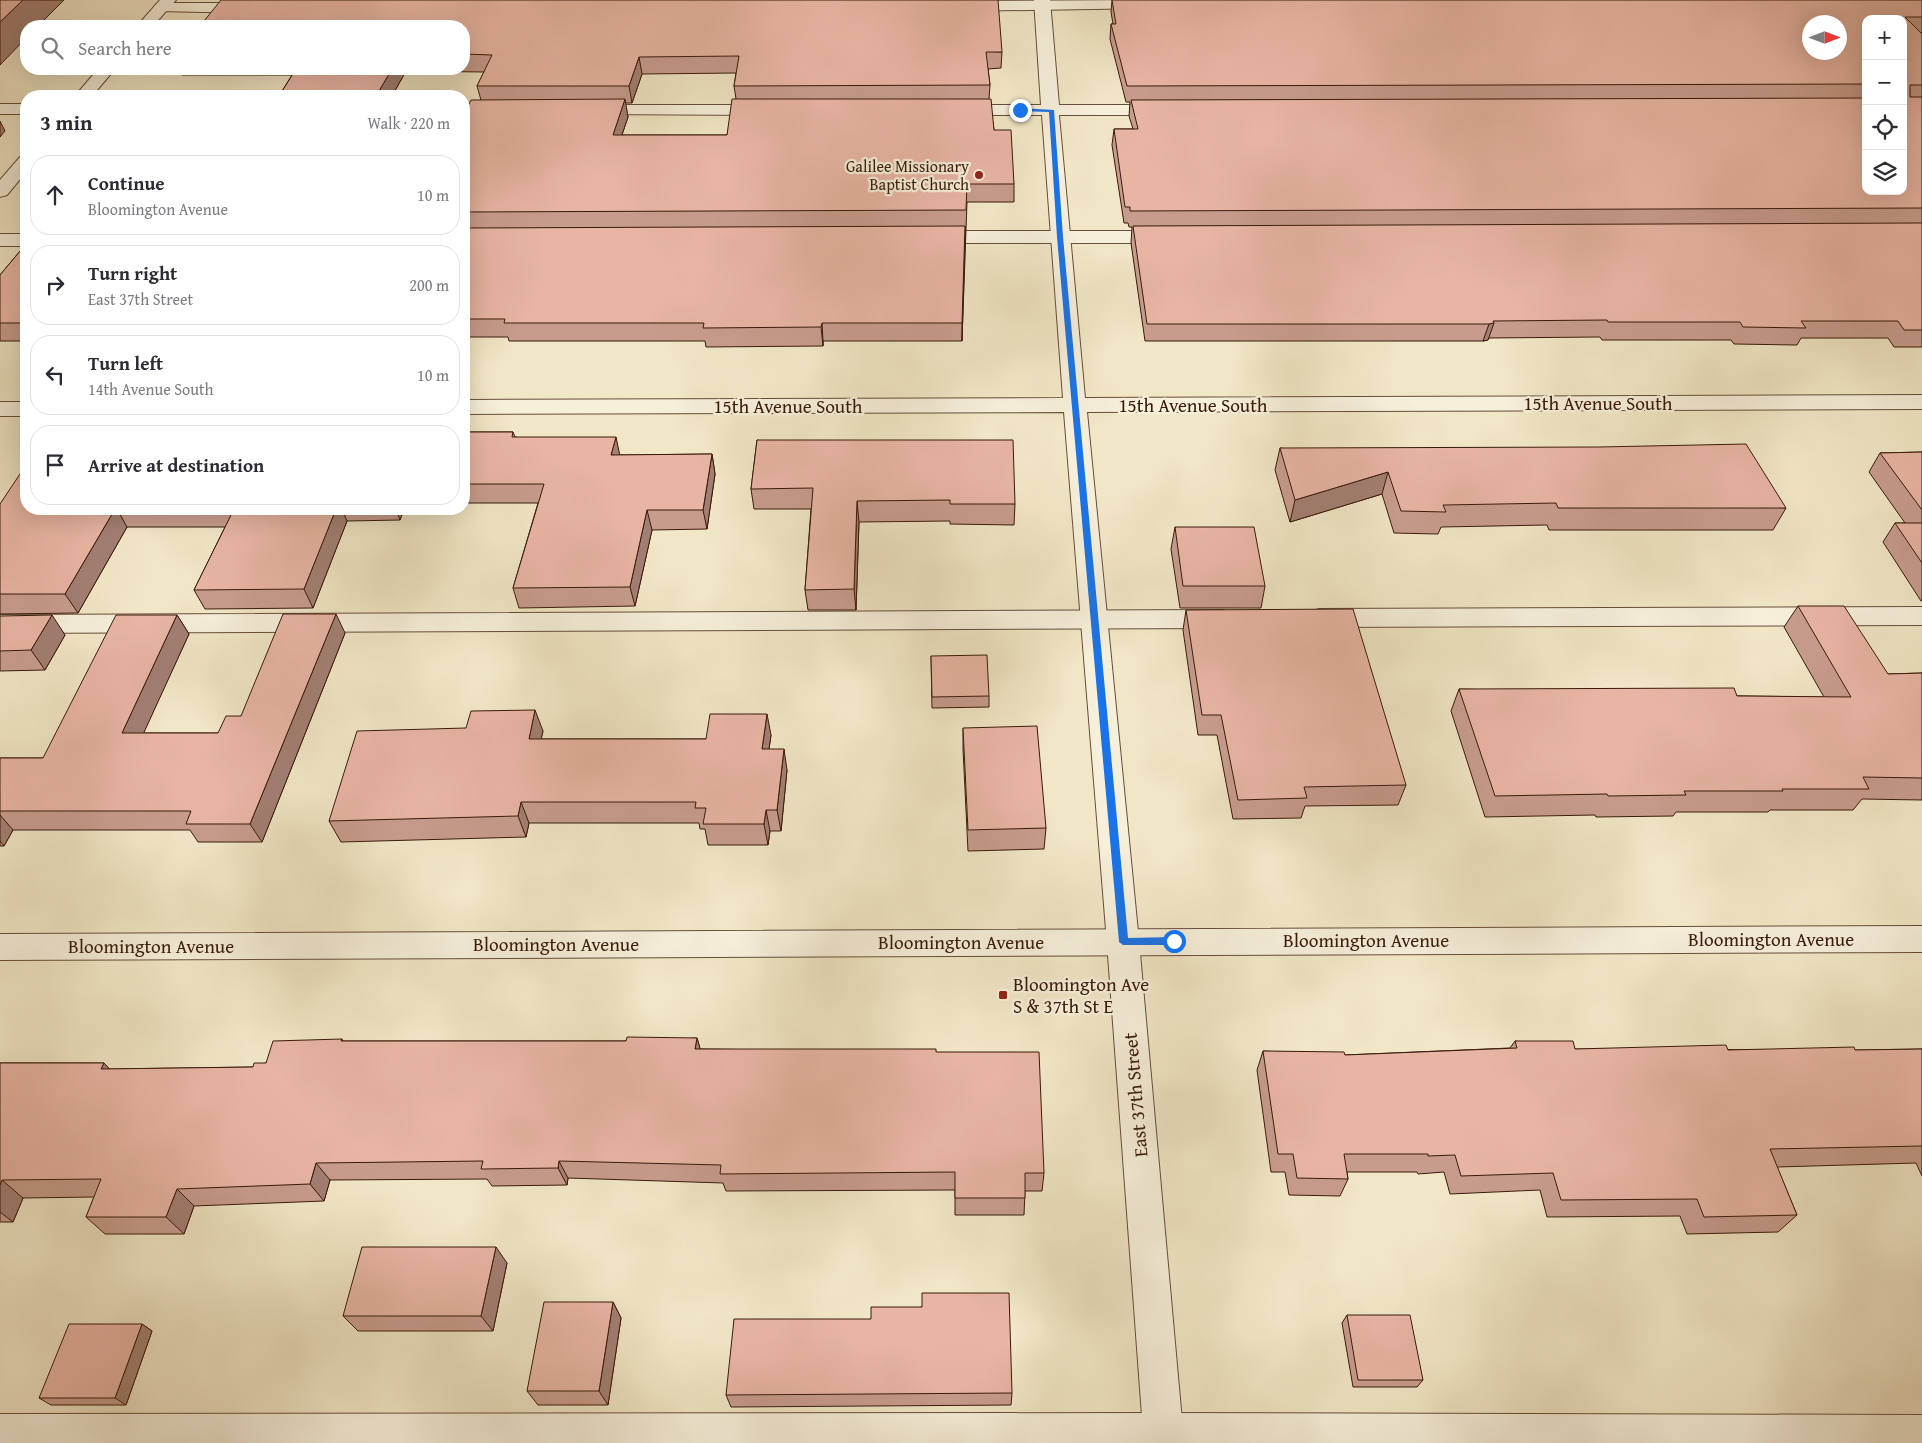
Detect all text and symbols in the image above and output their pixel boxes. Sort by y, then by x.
north arrow [1802,15,1847,60]
map controls [1862,15,1907,195]
button: + [1862,15,1907,60]
search box [20,20,470,75]
icon: search [38,34,66,62]
text: Search here [78,34,172,62]
button: − [1862,60,1907,105]
route end [1009,99,1032,122]
button: locate [1862,105,1907,150]
text: 3 min [40,107,92,138]
text: Walk · 220 m [367,111,450,135]
button: layers [1862,150,1907,195]
place label: Galilee Missionary Baptist Church [846,154,969,196]
text: Continue [88,169,165,197]
marker: Galilee Missionary Baptist Church [973,169,985,181]
icon: ahead [41,181,69,209]
text: 10 m [417,183,449,207]
text: Bloomington Avenue [88,197,228,221]
text: Turn right [88,259,177,287]
icon: right [41,271,69,299]
text: 200 m [409,273,449,297]
text: East 37th Street [88,287,193,311]
text: Turn left [88,349,163,377]
icon: left [41,361,69,389]
text: 10 m [417,363,449,387]
text: 14th Avenue South [88,377,214,401]
street label: 15th Avenue South [1523,389,1673,417]
street label: 15th Avenue South [1118,391,1268,419]
street label: 15th Avenue South [713,392,863,420]
icon: arrive [41,451,69,479]
text: Arrive at destination [88,451,264,479]
street label: Bloomington Avenue [1688,925,1854,953]
street label: Bloomington Avenue [1283,926,1449,954]
street label: Bloomington Avenue [878,928,1044,956]
street label: Bloomington Avenue [473,930,639,958]
route start [1163,930,1186,953]
street label: Bloomington Avenue [68,932,234,960]
place label: Bloomington Ave S & 37th St E [1013,970,1149,1020]
marker: Bloomington Ave S & 37th St E [997,989,1009,1001]
street label: East 37th Street [1116,1031,1154,1158]

